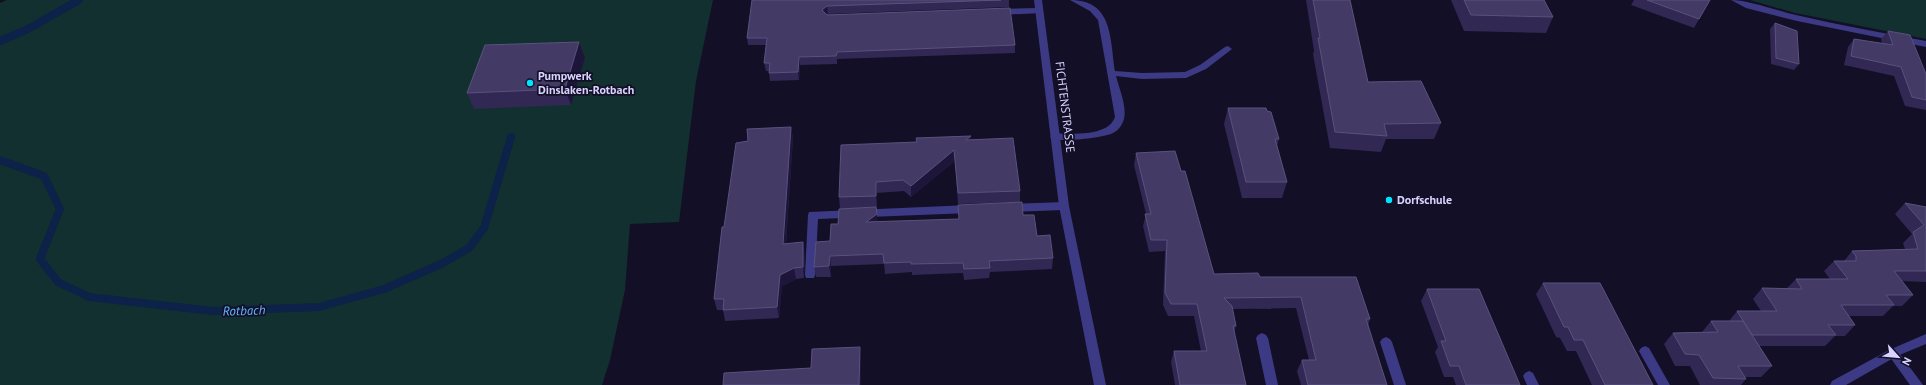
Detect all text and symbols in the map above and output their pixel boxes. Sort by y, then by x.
street label: FICHTENSTRASSE [1052,60,1079,153]
place label: Pumpwerk Dinslaken-Rotbach [538,68,634,97]
marker: Pumpwerk Dinslaken-Rotbach [525,78,535,88]
place label: Dorfschule [1397,192,1452,207]
marker: Dorfschule [1384,195,1394,205]
water label: Rotbach [222,301,266,320]
north arrow [1878,337,1918,377]
text: N [1899,355,1915,368]

